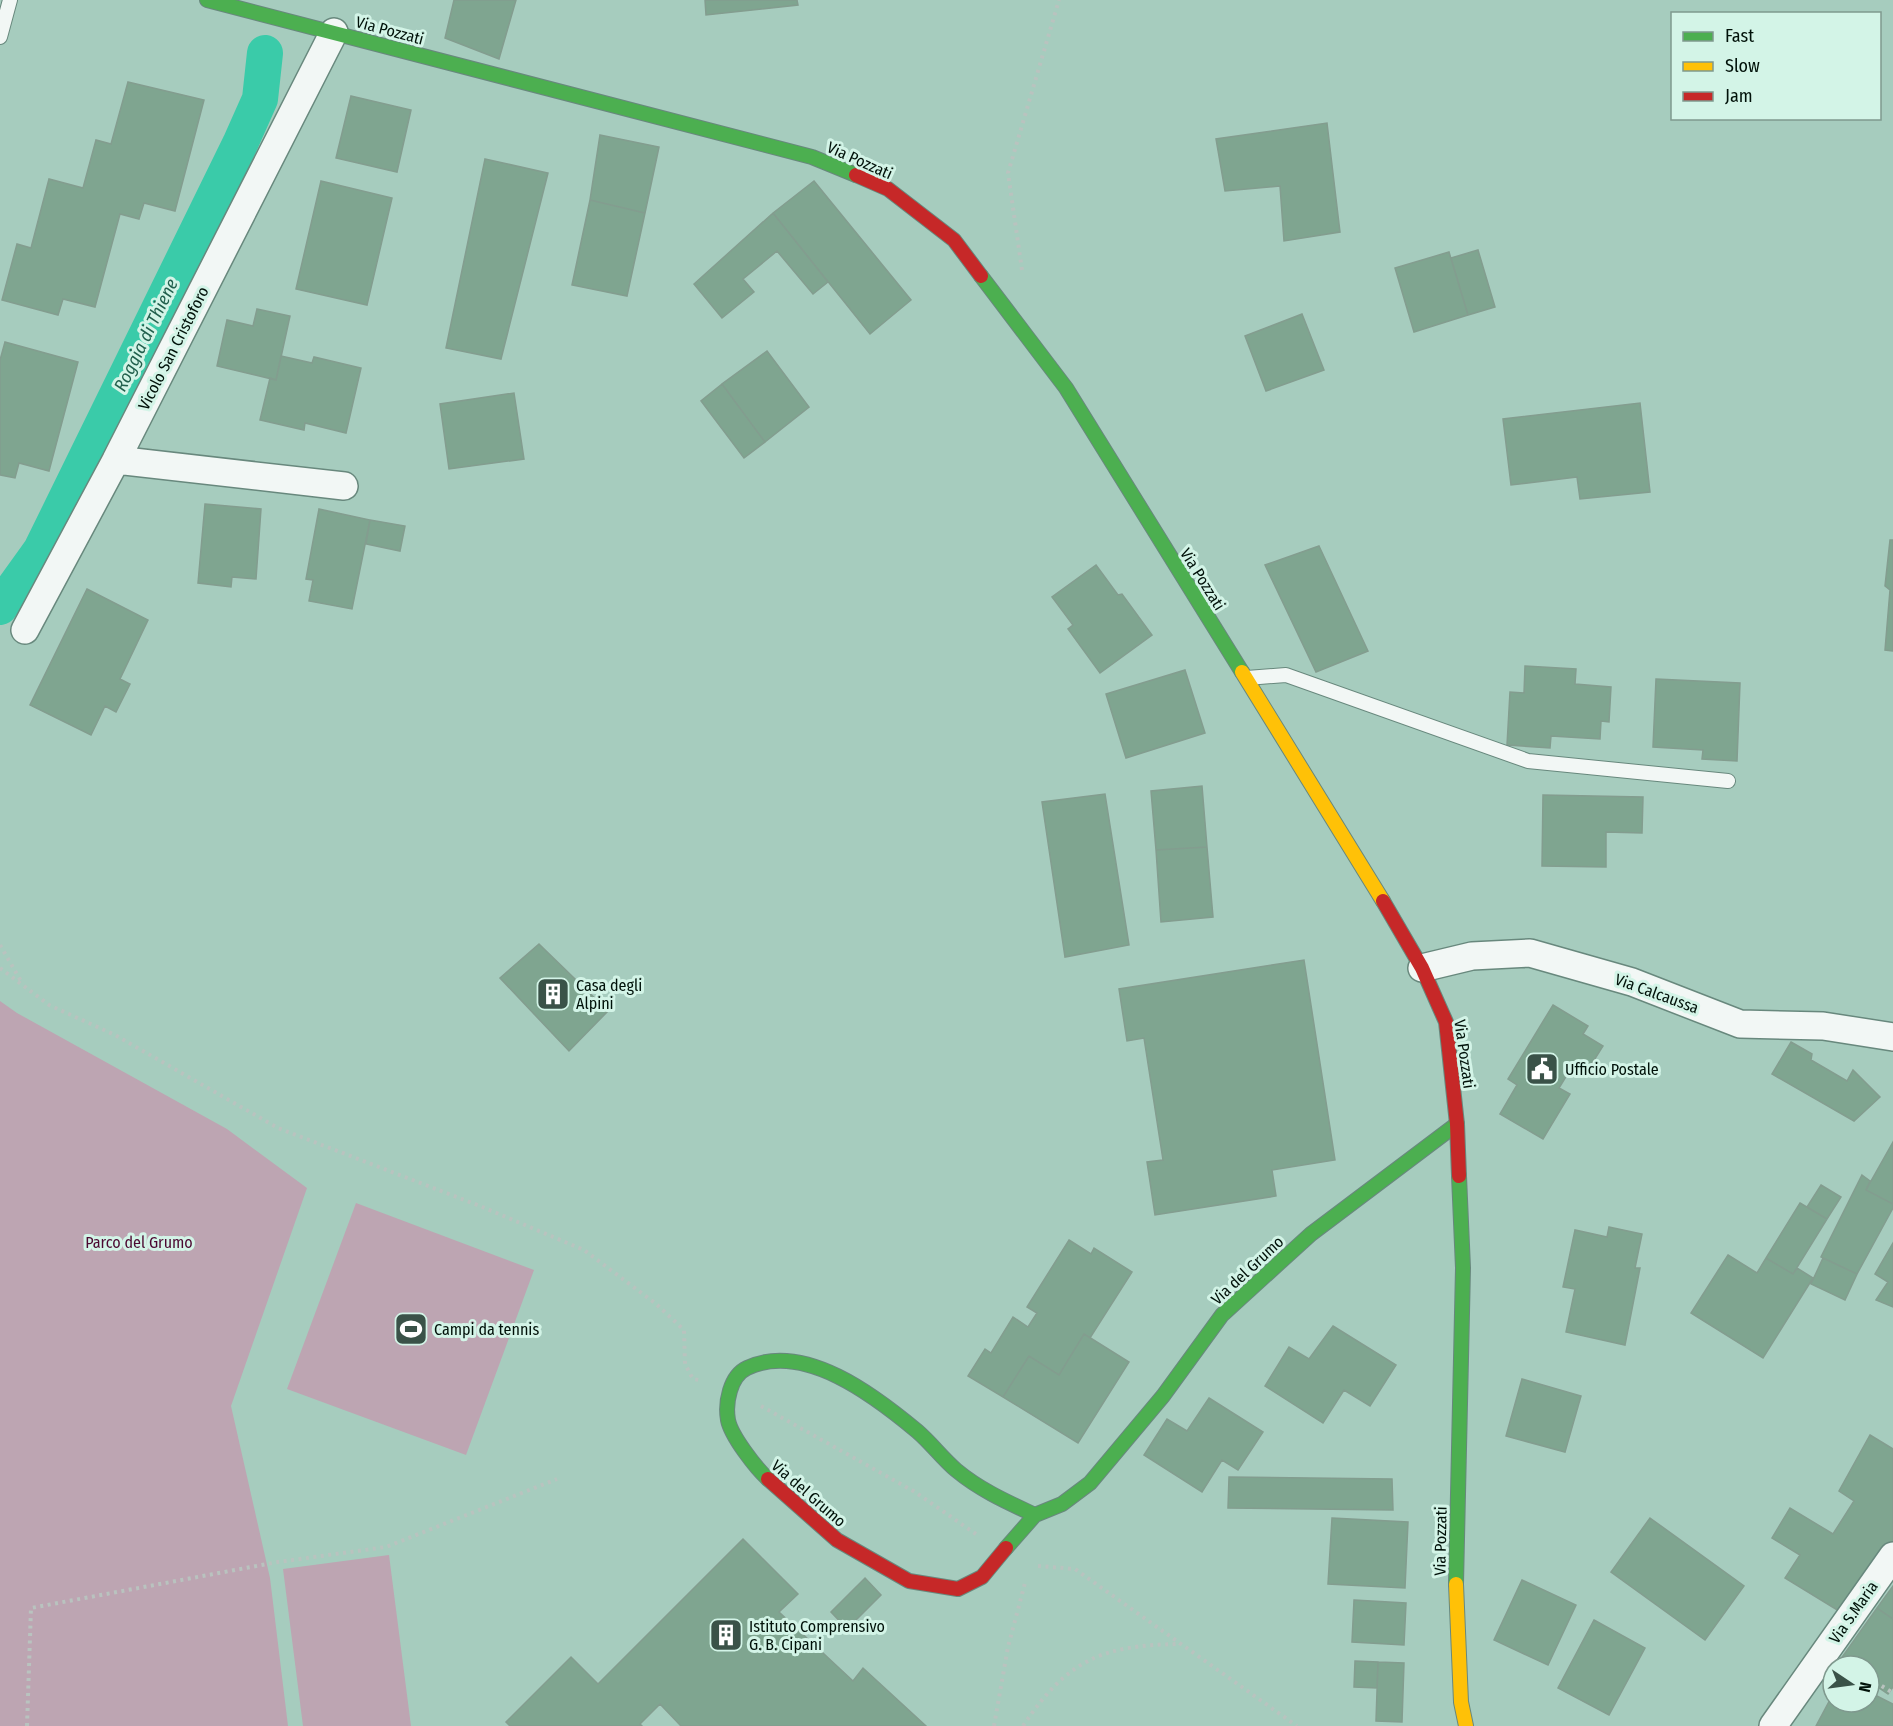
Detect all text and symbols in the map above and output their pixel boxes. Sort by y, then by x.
street label: Via Pozzati [354,12,426,49]
legend [1671,12,1881,120]
text: Fast [1725,25,1754,47]
text: Slow [1725,55,1760,77]
text: Jam [1725,85,1753,107]
street label: Via Pozzati [824,138,895,183]
water label: Roggia di Thiene [109,275,183,395]
street label: Vicolo San Cristoforo [134,283,213,413]
street label: Via Pozzati [1176,545,1229,614]
street label: Via Calcaussa [1612,970,1701,1017]
building icon: Casa degli Alpini [535,976,571,1012]
place label: Casa degli Alpini [576,976,642,1013]
street label: Via Pozzati [1450,1018,1479,1090]
public building icon: Ufficio Postale [1524,1051,1560,1087]
place label: Ufficio Postale [1565,1060,1659,1079]
street label: Via del Grumo [1207,1232,1287,1309]
park label: Parco del Grumo [85,1233,193,1252]
sports icon: Campi da tennis [393,1311,429,1347]
place label: Campi da tennis [434,1320,539,1339]
street label: Via del Grumo [768,1456,850,1531]
street label: Via Pozzati [1430,1506,1451,1576]
street label: Via S.Maria [1825,1577,1882,1647]
building icon: Istituto Comprensivo G. B. Cipani [708,1617,744,1653]
place label: Istituto Comprensivo G. B. Cipani [749,1617,885,1654]
north arrow [1821,1654,1881,1714]
text: N [1855,1680,1875,1694]

